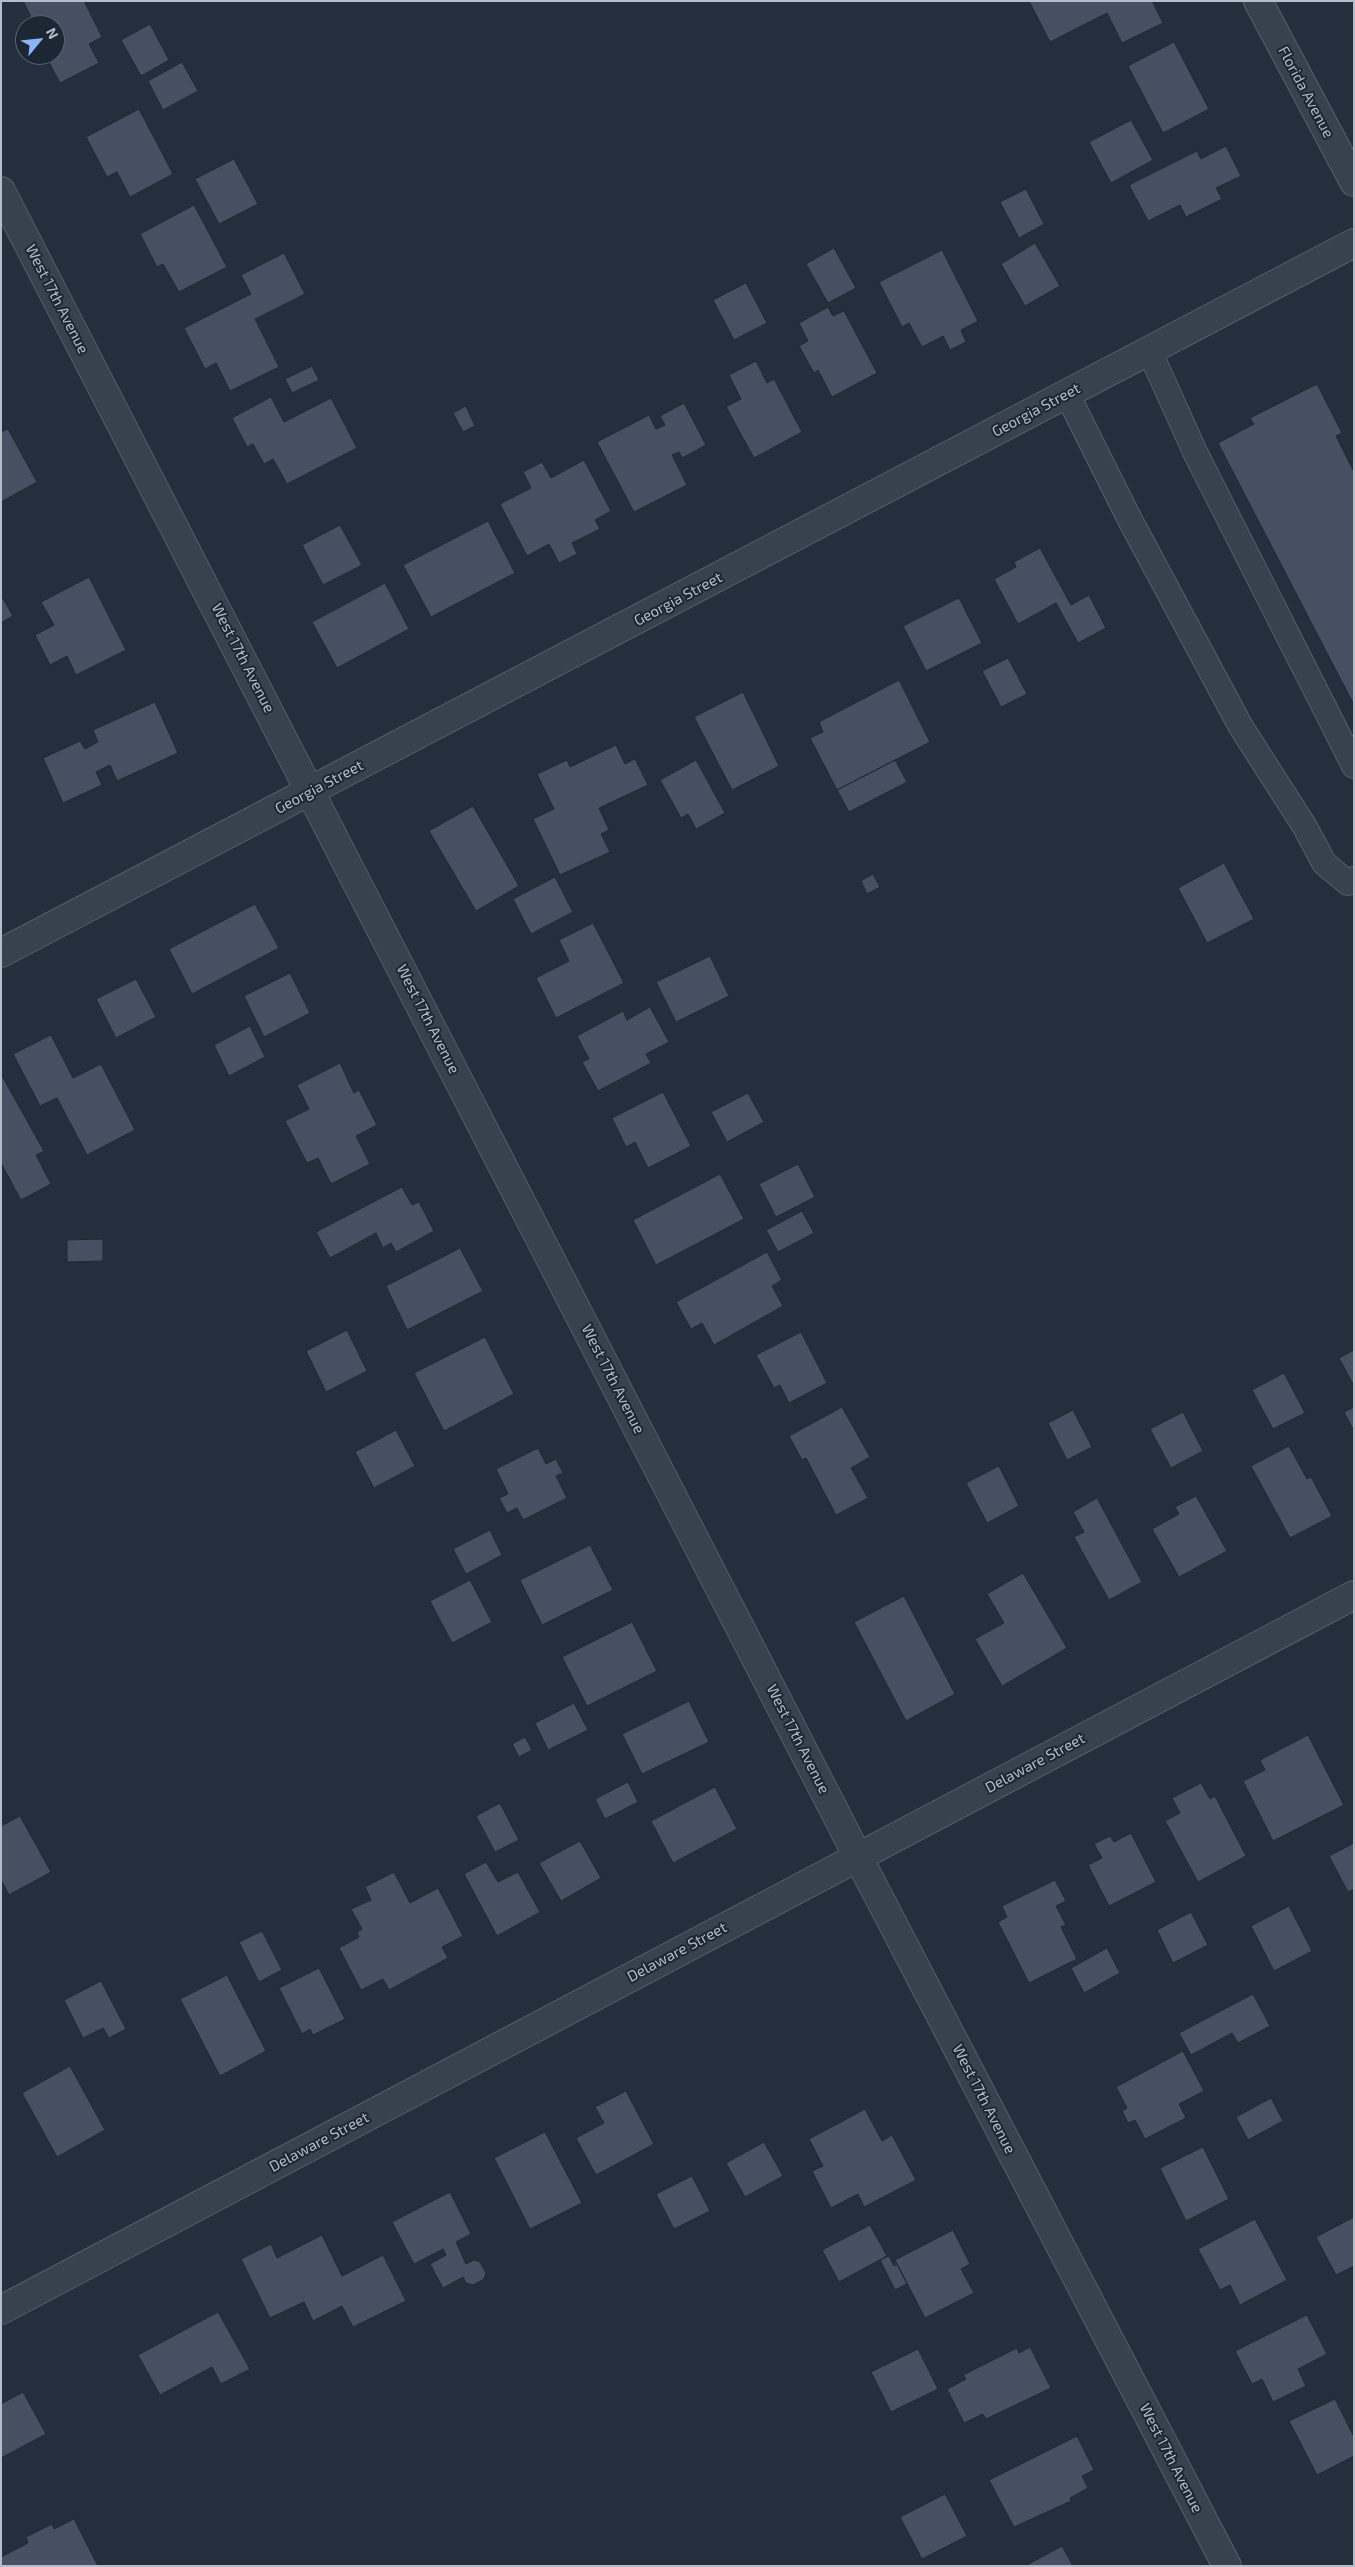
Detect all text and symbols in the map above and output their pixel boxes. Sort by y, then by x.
north arrow [15,15,65,65]
text: N [43,25,63,42]
street label: Florida Avenue [1274,43,1338,141]
street label: West 17th Avenue [22,241,92,357]
street label: Georgia Street [989,379,1083,441]
street label: Georgia Street [631,568,725,630]
street label: West 17th Avenue [208,600,278,716]
street label: Georgia Street [272,756,366,818]
street label: West 17th Avenue [393,961,463,1077]
street label: West 17th Avenue [578,1321,648,1437]
street label: West 17th Avenue [763,1681,833,1797]
street label: Delaware Street [982,1729,1088,1797]
street label: Delaware Street [624,1918,730,1986]
street label: West 17th Avenue [949,2041,1019,2157]
street label: Delaware Street [266,2108,372,2176]
street label: West 17th Avenue [1136,2400,1206,2516]

